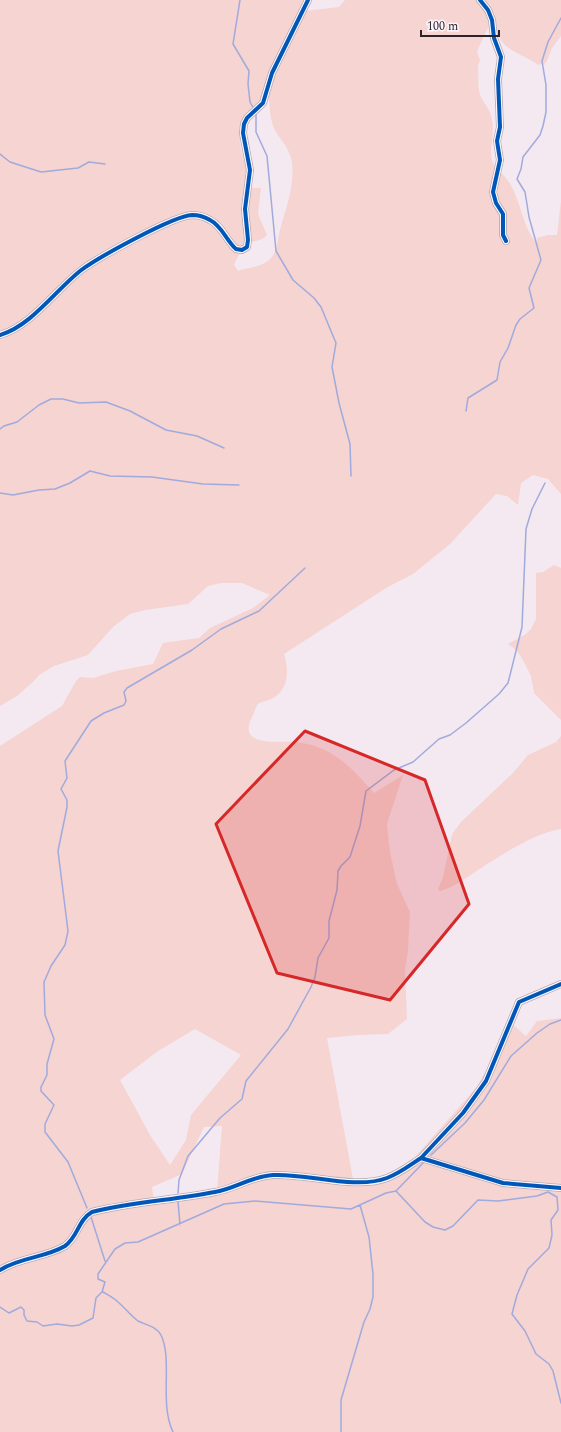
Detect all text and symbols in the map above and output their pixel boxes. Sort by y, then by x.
scale bar [421,12,499,38]
text: 100 m [427,17,458,36]

